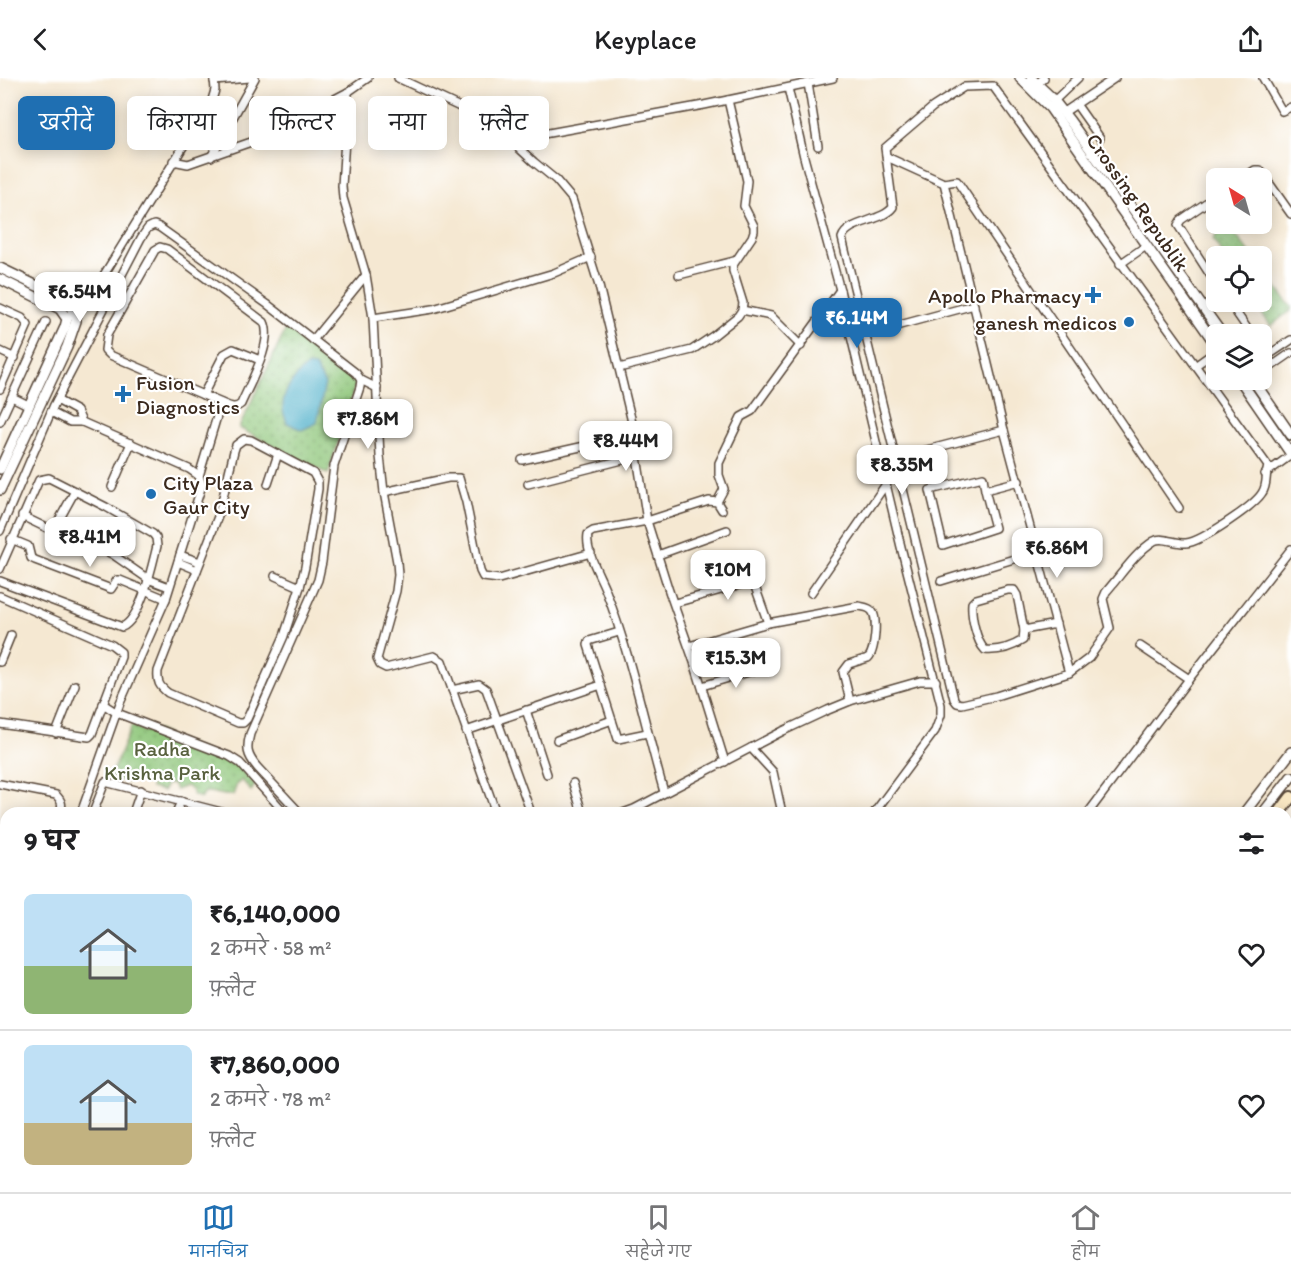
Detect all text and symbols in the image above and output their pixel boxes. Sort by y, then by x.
icon: back [24,23,57,56]
text: Keyplace [594,23,697,56]
icon: share [1234,23,1267,56]
chip: खरीदें [18,96,115,150]
chip: किराया [127,96,237,150]
chip: फ़िल्टर [249,96,356,150]
chip: नया [368,96,447,150]
chip: फ़्लैट [459,96,549,150]
street label: Crossing Republik [1081,128,1195,276]
north arrow [1206,168,1272,234]
map controls [1206,168,1272,390]
button: locate [1206,246,1272,312]
pin: ₹6.54M [31,272,129,323]
text: ₹6.54M [48,279,112,303]
place label: Apollo Pharmacy [928,283,1081,308]
marker: Apollo Pharmacy [1086,288,1100,302]
pin: ₹6.14M [808,298,906,349]
text: ₹6.14M [826,305,888,329]
place label: ganesh medicos [975,310,1117,335]
marker: ganesh medicos [1122,315,1136,329]
button: layers [1206,324,1272,390]
place label: Fusion Diagnostics [136,370,240,419]
marker: Fusion Diagnostics [114,385,132,403]
pin: ₹7.86M [319,399,417,450]
text: ₹7.86M [337,406,399,430]
pin: ₹8.44M [577,421,675,472]
text: ₹8.44M [593,428,659,452]
pin: ₹8.35M [853,445,951,496]
text: ₹8.35M [871,452,933,476]
place label: City Plaza Gaur City [163,470,253,519]
marker: City Plaza Gaur City [144,487,158,501]
pin: ₹8.41M [41,517,139,568]
text: ₹8.41M [59,524,121,548]
pin: ₹6.86M [1008,528,1106,579]
text: ₹6.86M [1026,535,1088,559]
pin: ₹10M [692,550,764,601]
text: ₹10M [704,557,752,581]
pin: ₹15.3M [687,638,785,689]
text: ₹15.3M [705,645,767,669]
park label: Radha Krishna Park [104,736,220,785]
text: 9 घर [24,825,78,857]
icon: filters [1235,827,1268,860]
text: ₹6,140,000 [210,897,341,929]
icon: home [72,918,144,990]
text: 2 कमरे · 58 m² [210,936,331,960]
icon: heart [1235,938,1268,971]
text: फ़्लैट [210,977,256,1001]
text: ₹7,860,000 [210,1048,340,1080]
icon: home [72,1069,144,1141]
text: 2 कमरे · 78 m² [210,1087,331,1111]
icon: heart [1235,1089,1268,1122]
text: फ़्लैट [210,1128,256,1152]
tab: मानचित्र [189,1201,248,1269]
tab: सहेजे गए [625,1201,691,1269]
tab: होम [1069,1201,1102,1269]

